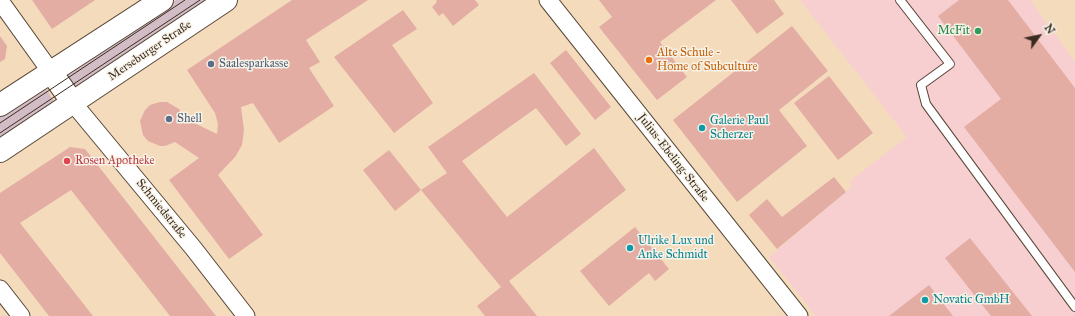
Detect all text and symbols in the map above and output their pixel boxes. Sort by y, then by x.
north arrow [1019,16,1059,56]
street label: Merseburger Straße [106,18,194,84]
text: N [1041,22,1057,37]
place label: McFit [937,24,970,38]
marker: McFit [973,26,983,36]
place label: Alte Schule - Home of Subculture [657,46,758,74]
marker: Alte Schule - Home of Subculture [644,55,654,65]
place label: Saalesparkasse [219,57,288,71]
marker: Saalesparkasse [206,59,216,69]
street label: Julius-Ebeling-Straße [634,111,712,205]
place label: Shell [177,112,202,126]
marker: Shell [164,114,174,124]
place label: Galerie Paul Scherzer [710,114,769,142]
marker: Galerie Paul Scherzer [697,123,707,133]
place label: Rosen Apotheke [75,154,154,168]
marker: Rosen Apotheke [62,156,72,166]
street label: Schmiedstraße [133,176,189,242]
place label: Ulrike Lux und Anke Schmidt [638,234,714,262]
marker: Ulrike Lux und Anke Schmidt [625,243,635,253]
place label: Novatic GmbH [933,293,1010,307]
marker: Novatic GmbH [920,295,930,305]

